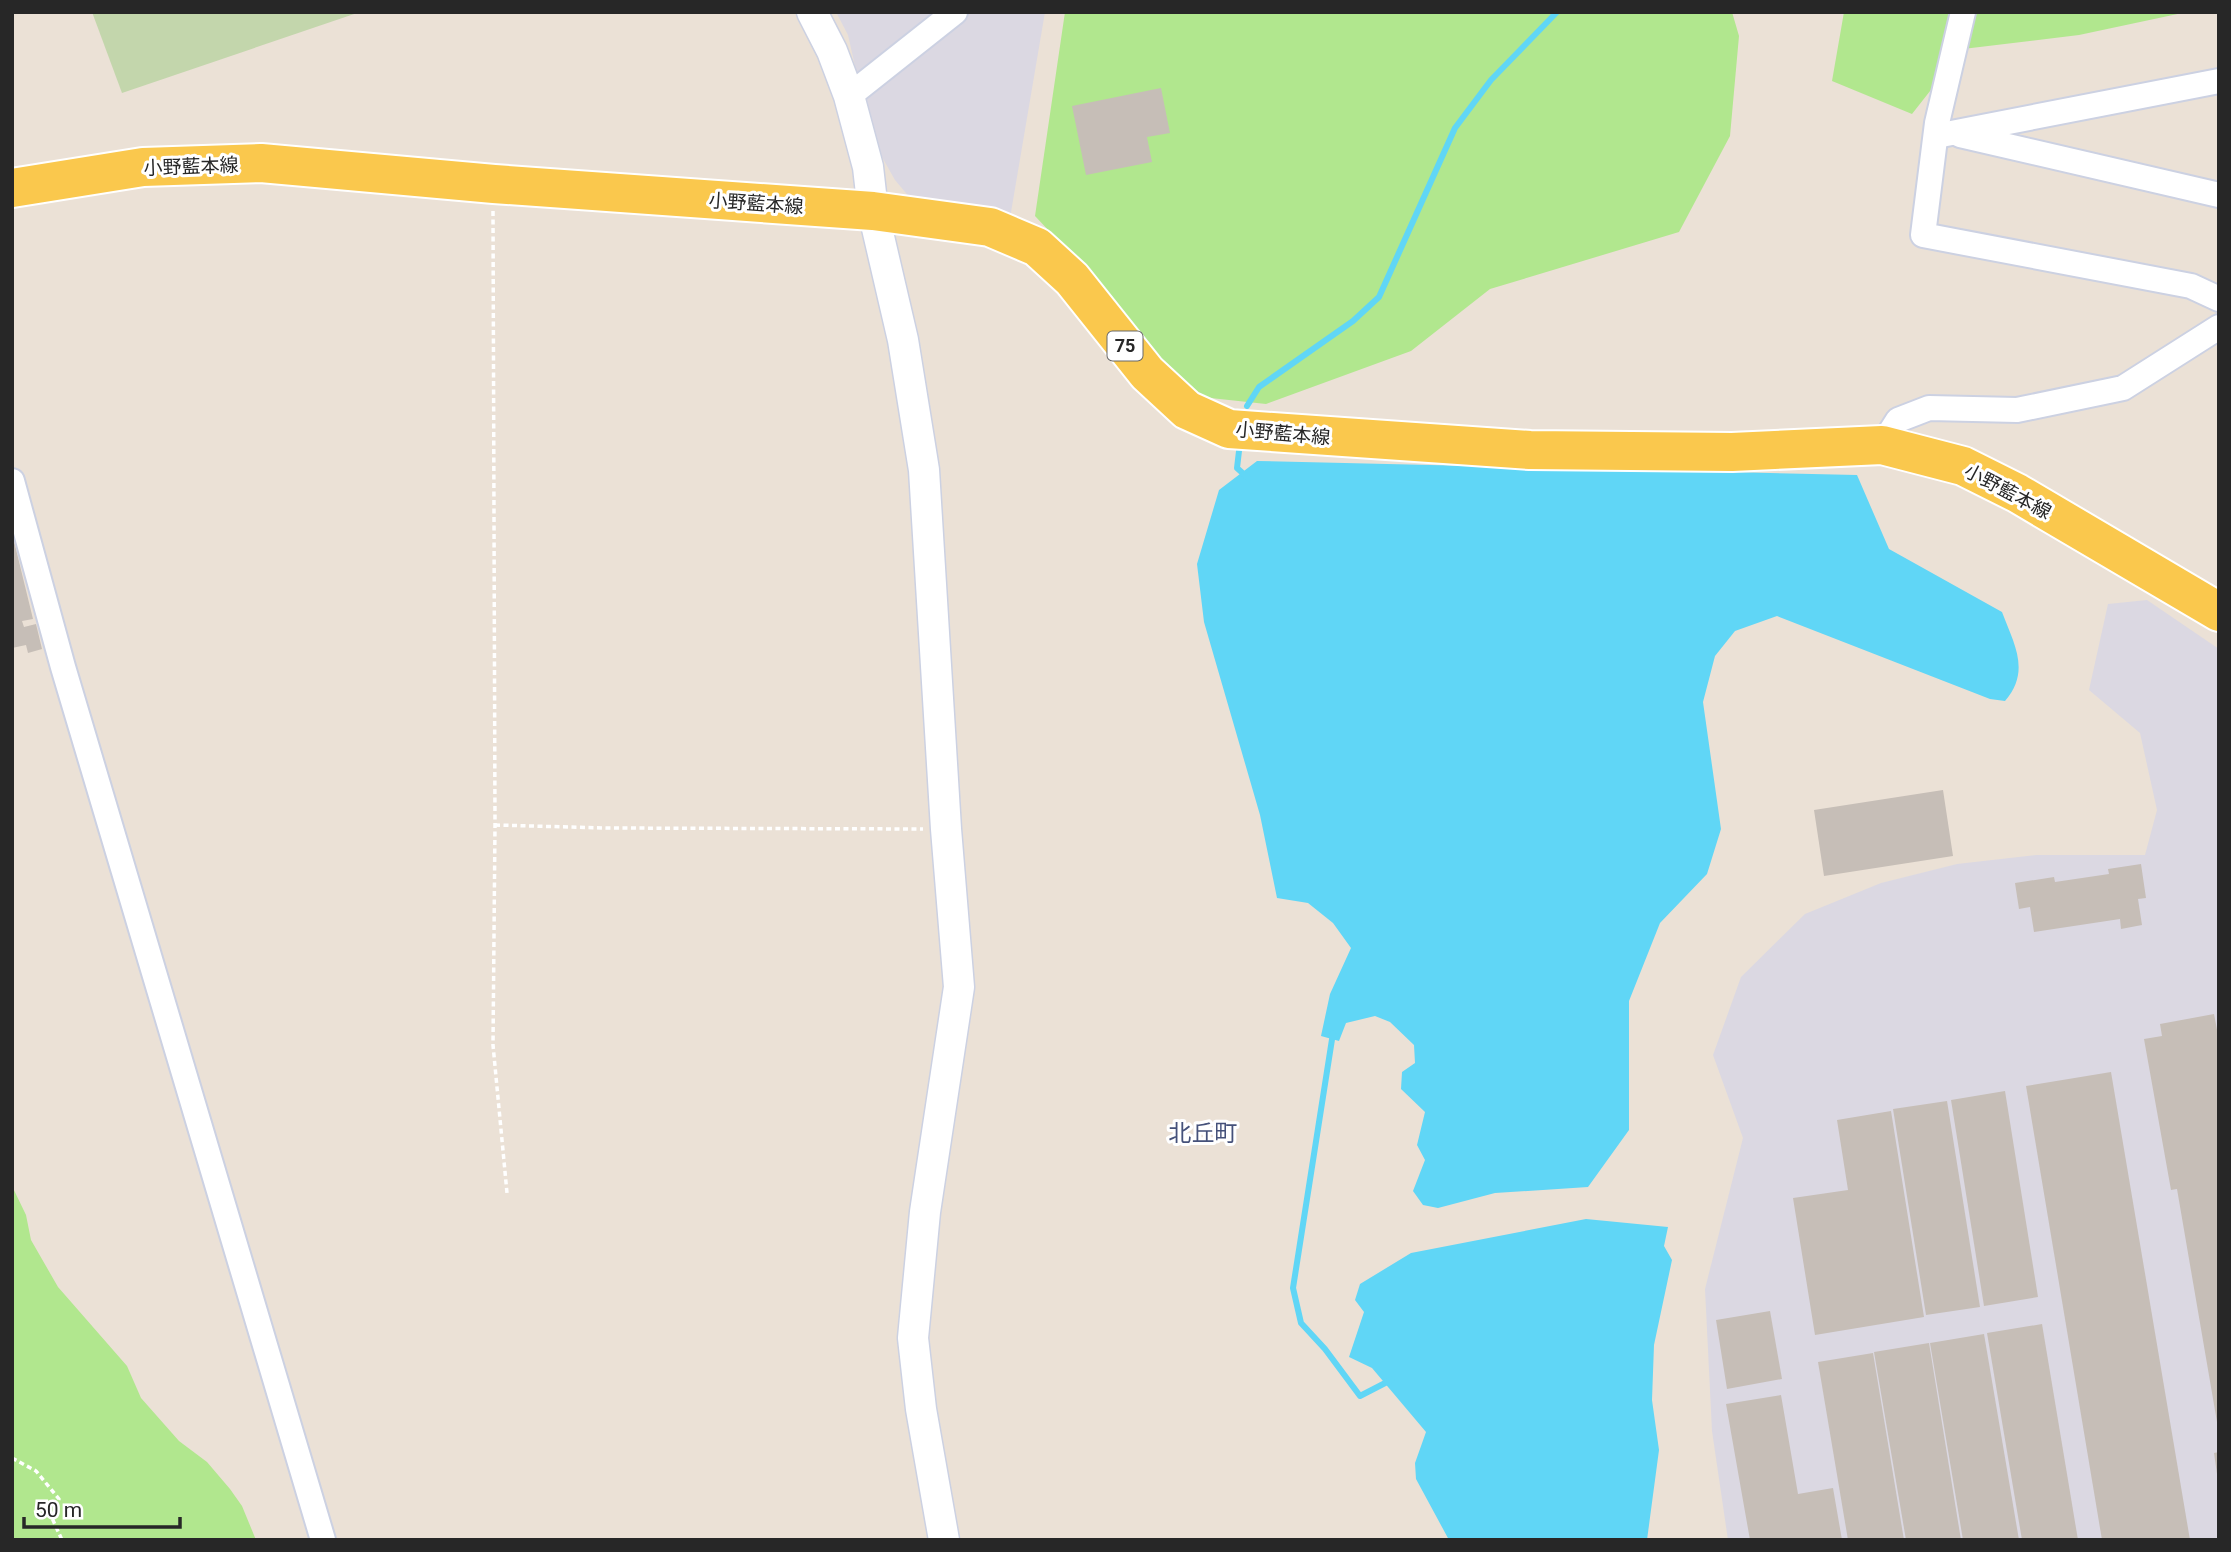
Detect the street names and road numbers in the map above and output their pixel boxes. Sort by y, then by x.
street label: 小野藍本線 [143,153,239,180]
street label: 小野藍本線 [708,189,804,218]
road number: 75 [1108,332,1142,360]
street label: 小野藍本線 [1235,418,1331,449]
street label: 小野藍本線 [1960,459,2055,524]

